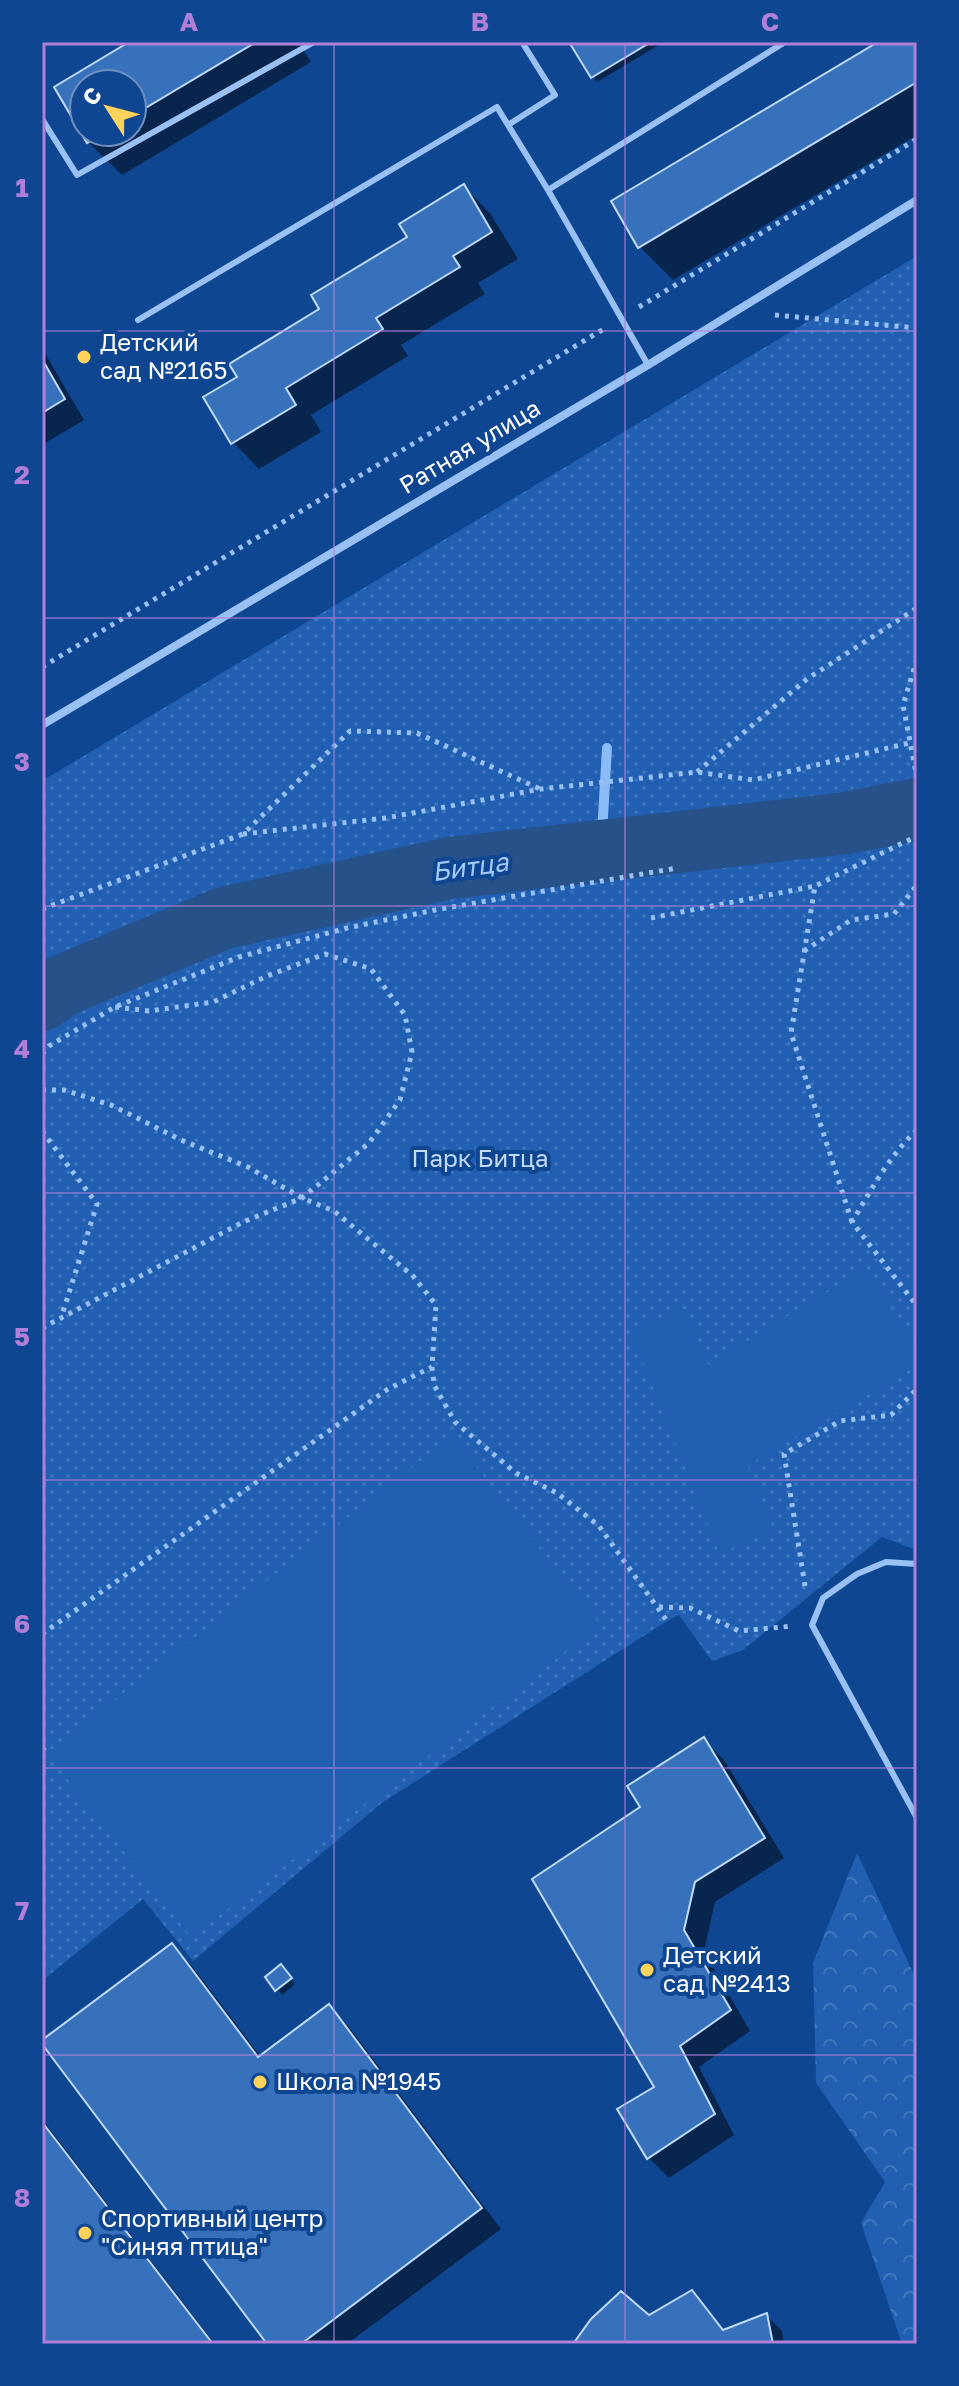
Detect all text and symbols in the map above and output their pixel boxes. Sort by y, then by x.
text: A [180,6,199,37]
text: B [471,6,489,37]
text: C [761,6,779,37]
north arrow [68,68,148,148]
text: С [76,82,107,110]
text: 1 [15,172,29,203]
place label: Детский сад №2165 [100,327,227,384]
marker: Детский сад №2165 [75,348,93,366]
street label: Ратная улица [394,392,545,499]
text: 2 [14,459,30,490]
text: 3 [14,746,30,777]
water label: Битца [430,846,511,887]
text: 4 [14,1033,30,1064]
park label: Парк Битца [411,1143,549,1172]
text: 5 [14,1321,30,1352]
text: 6 [14,1608,30,1639]
text: 7 [15,1895,29,1926]
place label: Детский сад №2413 [663,1940,791,1997]
marker: Детский сад №2413 [638,1961,656,1979]
place label: Школа №1945 [276,2066,441,2095]
marker: Школа №1945 [251,2073,269,2091]
text: 8 [14,2182,30,2213]
place label: Спортивный центр "Синяя птица" [101,2203,323,2260]
marker: Спортивный центр "Синяя птица" [76,2224,94,2242]

